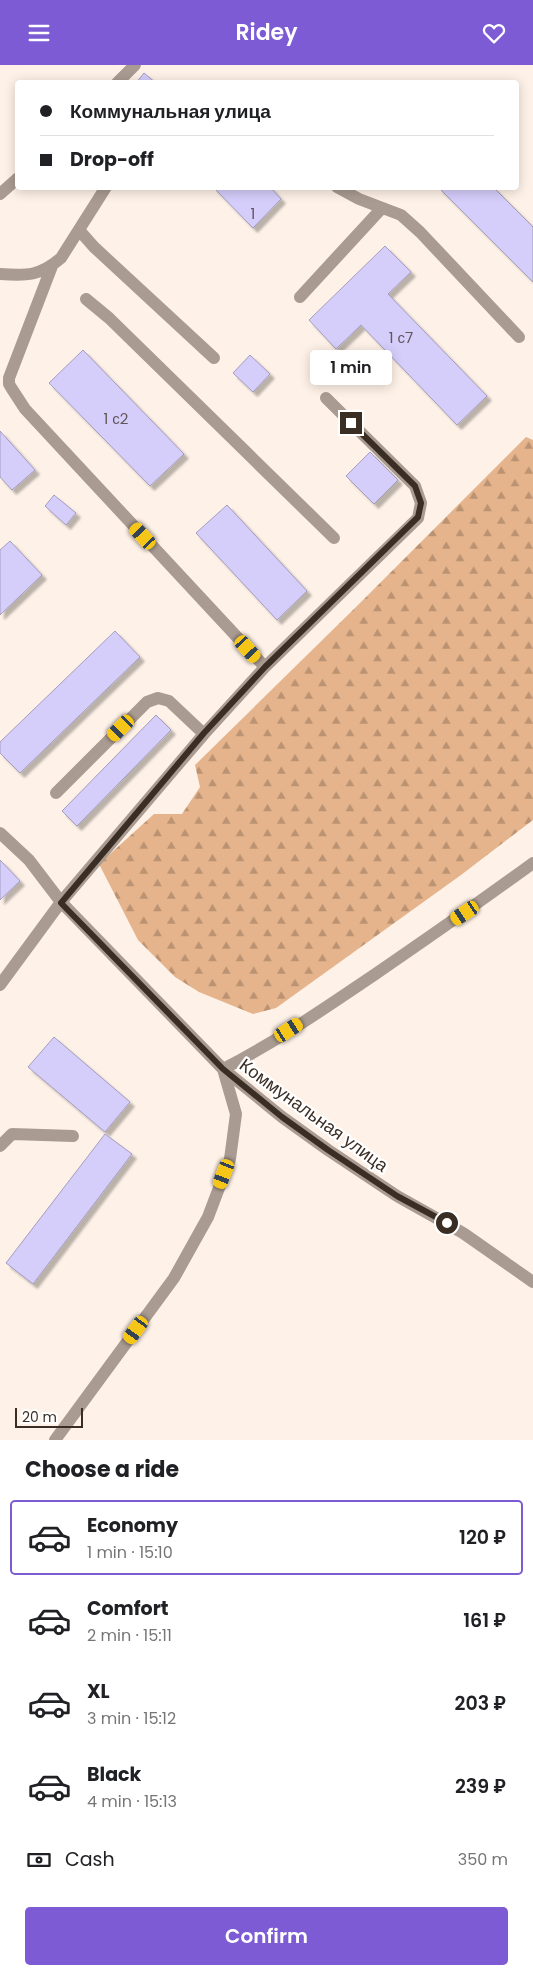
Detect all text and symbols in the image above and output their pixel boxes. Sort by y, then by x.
text: Ridey [235,17,298,48]
icon: menu [25,19,53,47]
icon: heart [480,19,508,47]
text: Коммунальная улица [70,98,271,125]
text: Drop-off [70,146,154,173]
house number: 1 [251,203,255,224]
house number: 1 с7 [389,327,413,348]
callout: 1 min [310,351,392,385]
text: 1 min [330,356,372,379]
house number: 1 с2 [104,408,128,429]
route end [340,412,362,434]
car [127,520,158,552]
car [232,633,263,665]
car [105,712,136,744]
car [448,898,481,928]
car [272,1016,305,1044]
street label: Коммунальная улица [235,1052,394,1178]
car [211,1157,236,1191]
route start [436,1212,458,1234]
car [121,1313,150,1347]
scale bar [15,1405,82,1428]
text: 20 m [22,1407,57,1427]
text: Choose a ride [25,1454,179,1485]
text: Economy [87,1512,178,1539]
icon: car [27,1515,72,1560]
text: 120 ₽ [459,1524,506,1551]
text: 1 min · 15:10 [87,1541,173,1564]
text: Comfort [87,1595,169,1622]
icon: car [27,1598,72,1643]
text: 161 ₽ [463,1607,506,1634]
text: 2 min · 15:11 [87,1624,172,1647]
text: XL [87,1678,110,1705]
icon: car [27,1681,72,1726]
text: 203 ₽ [455,1690,506,1717]
text: 3 min · 15:12 [87,1707,176,1730]
text: Black [87,1761,141,1788]
icon: car [27,1764,72,1809]
text: 239 ₽ [455,1773,506,1800]
text: 4 min · 15:13 [87,1790,177,1813]
icon: cash [25,1846,53,1874]
text: Cash [65,1846,115,1873]
text: 350 m [458,1848,508,1871]
button: Confirm [25,1907,508,1965]

